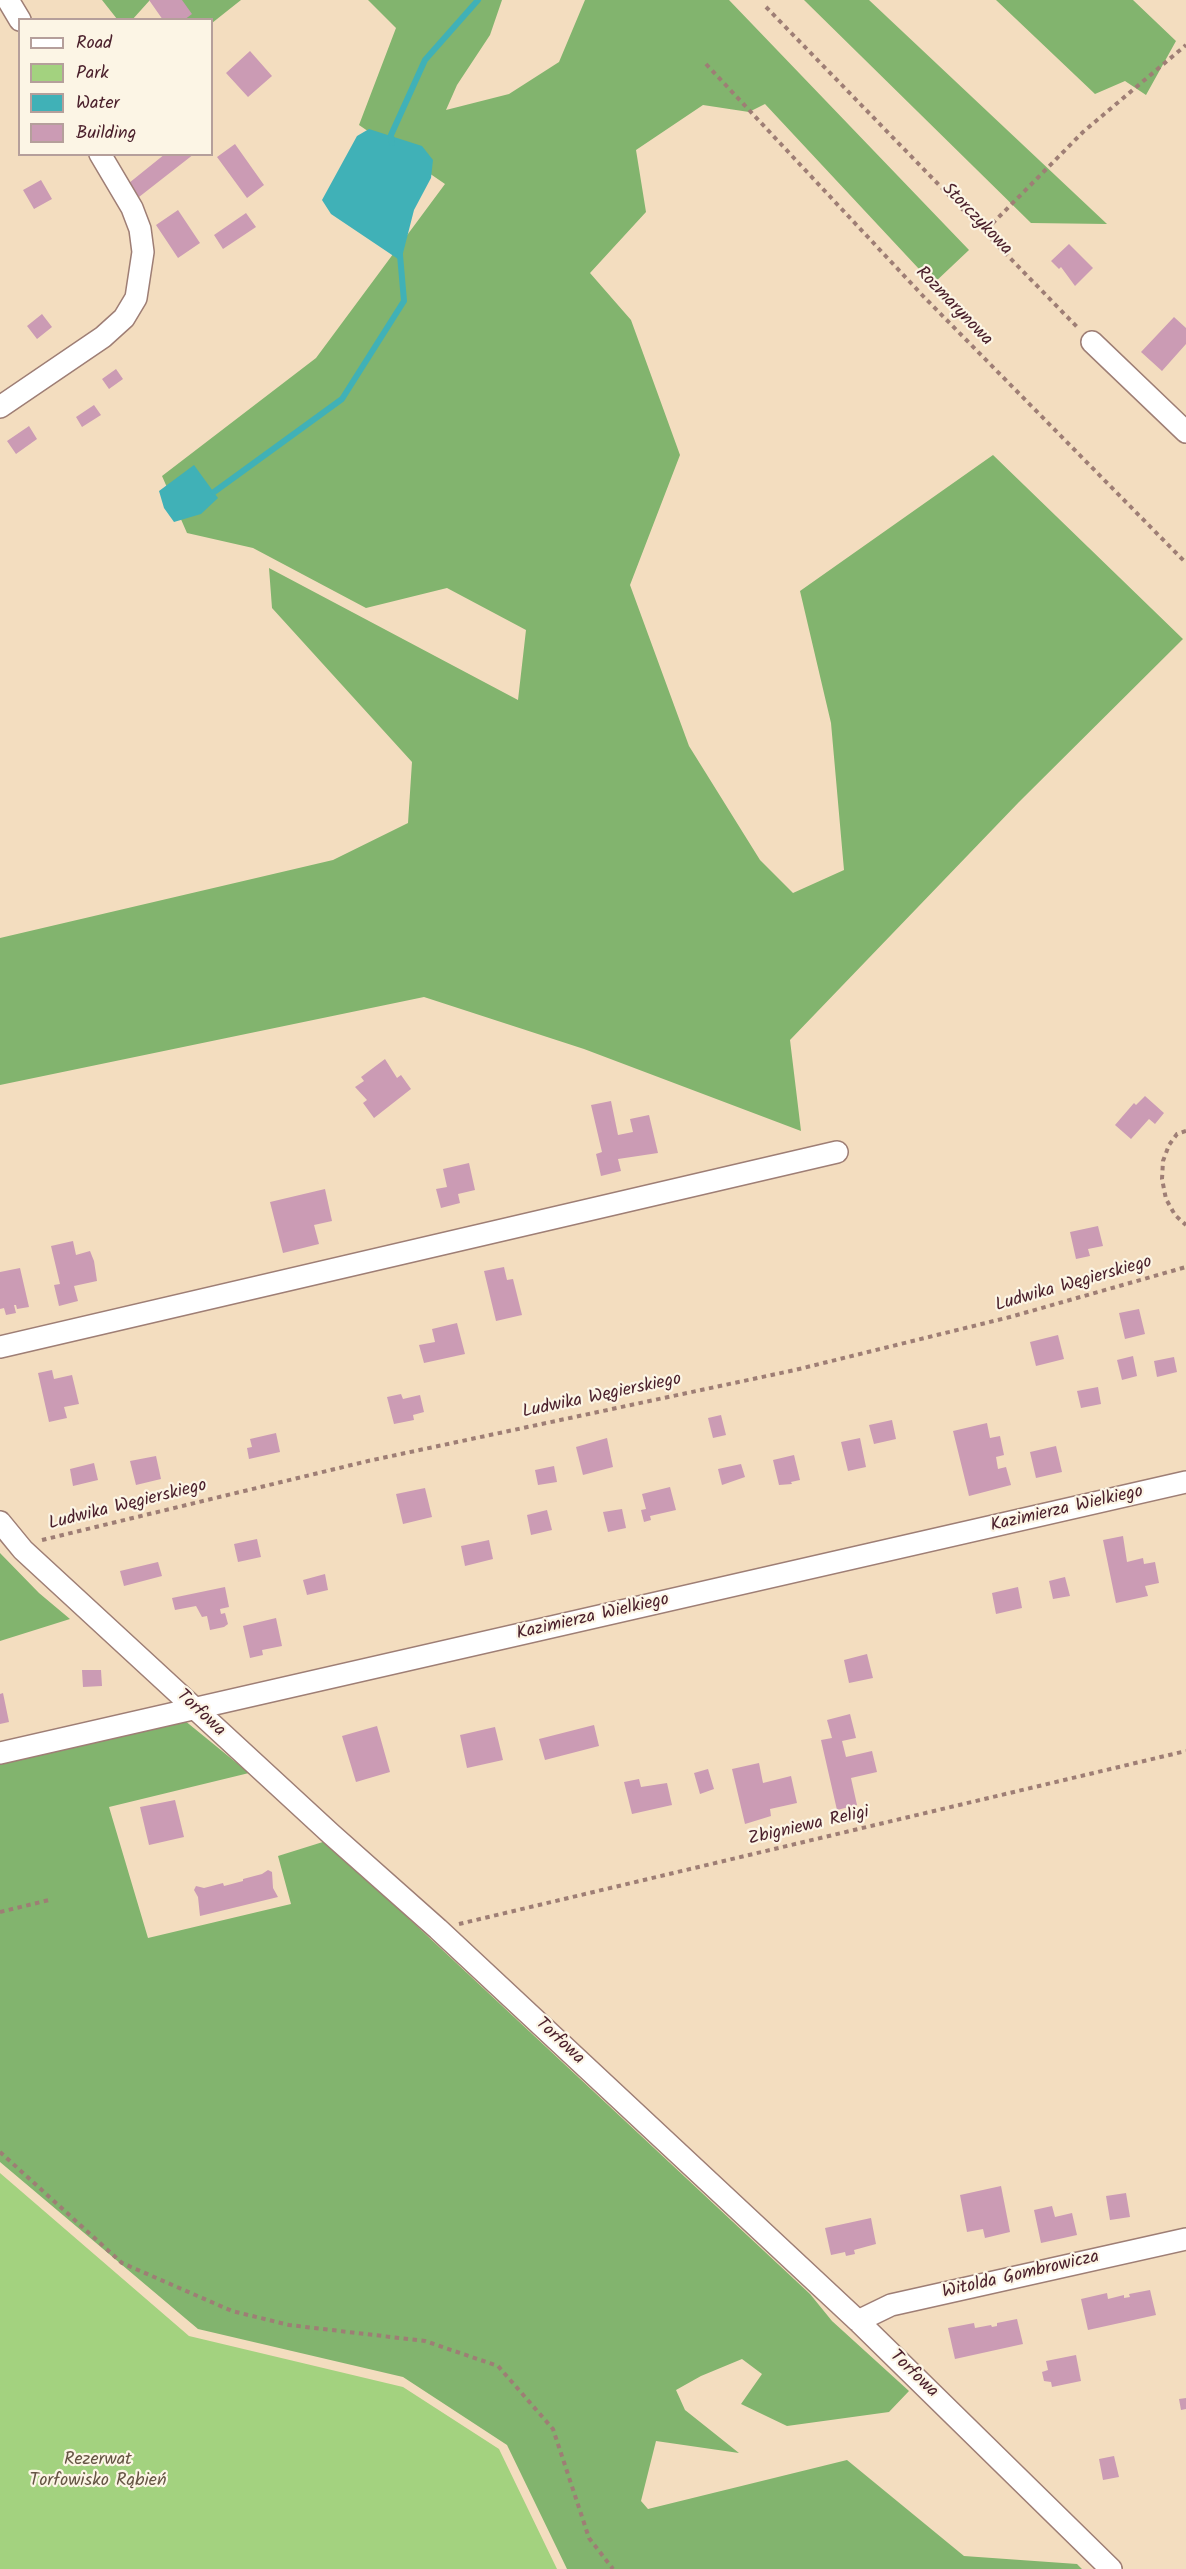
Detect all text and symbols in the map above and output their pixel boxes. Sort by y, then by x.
legend [18,18,213,156]
text: Road [76,29,112,58]
text: Park [76,59,109,88]
text: Water [76,89,120,118]
text: Building [76,119,136,148]
street label: Storczykowa [936,179,1016,261]
street label: Rozmarynowa [910,263,996,351]
street label: Ludwika Węgierskiego [993,1252,1155,1318]
street label: Ludwika Węgierskiego [521,1370,683,1424]
street label: Ludwika Węgierskiego [47,1476,209,1536]
street label: Kazimierza Wielkiego [989,1482,1145,1538]
street label: Kazimierza Wielkiego [515,1590,671,1646]
street label: Torfowa [171,1686,229,1742]
street label: Zbigniewa Religi [746,1803,872,1851]
street label: Torfowa [530,2014,588,2070]
street label: Witolda Gombrowicza [940,2247,1102,2305]
street label: Torfowa [884,2347,942,2403]
park label: Rezerwat Torfowisko Rąbień [30,2450,166,2492]

